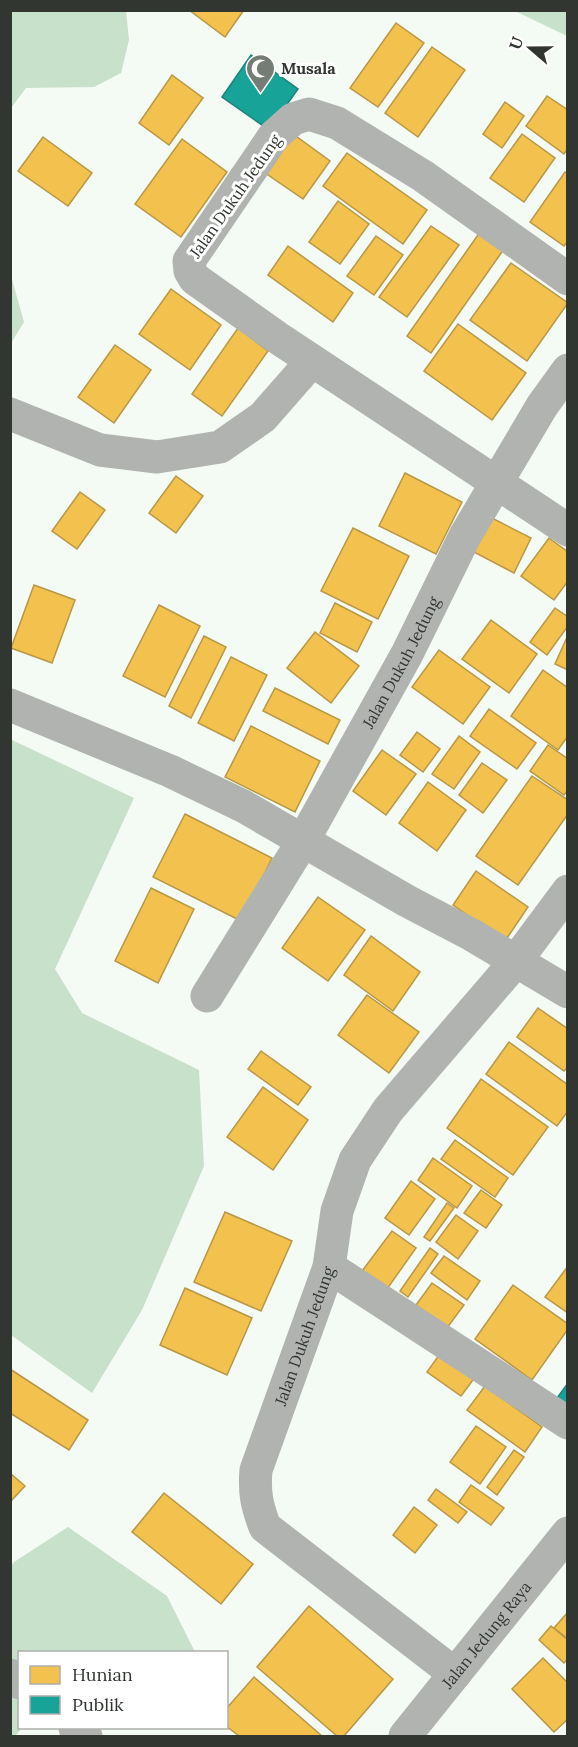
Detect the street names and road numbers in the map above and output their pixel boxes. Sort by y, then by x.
street label: Jalan Dukuh Jedung [184,130,286,262]
street label: Jalan Dukuh Jedung [357,592,444,733]
street label: Jalan Dukuh Jedung [270,1263,339,1409]
street label: Jalan Jedung Raya [437,1577,535,1693]

